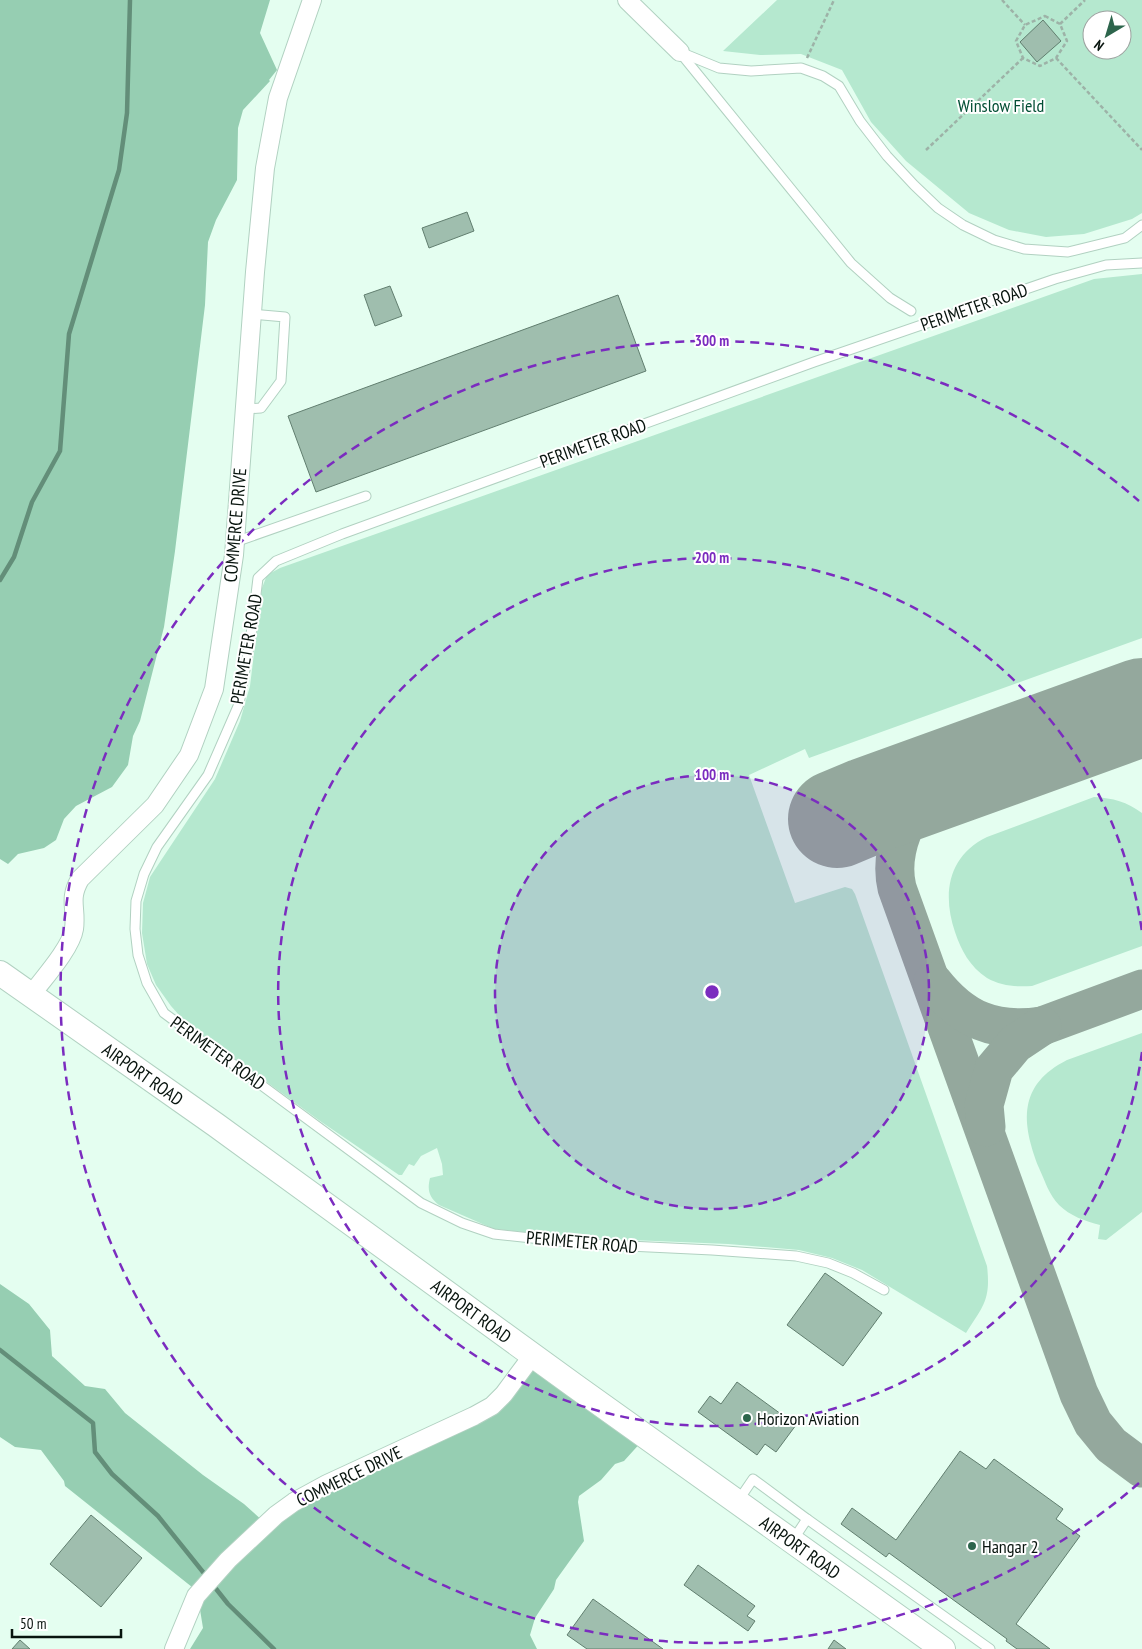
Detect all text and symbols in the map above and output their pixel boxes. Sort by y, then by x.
north arrow [1082,10,1132,60]
text: N [1090,36,1108,55]
park label: Winslow Field [958,94,1044,117]
street label: PERIMETER ROAD [917,278,1031,336]
text: 300 m [695,331,729,350]
street label: PERIMETER ROAD [537,413,649,473]
street label: COMMERCE DRIVE [219,467,251,583]
text: 200 m [695,548,729,567]
street label: PERIMETER ROAD [225,592,267,706]
text: 100 m [695,765,729,784]
centre of rings [703,983,721,1001]
street label: PERIMETER ROAD [166,1011,270,1095]
street label: AIRPORT ROAD [98,1037,188,1110]
street label: PERIMETER ROAD [525,1226,639,1258]
street label: AIRPORT ROAD [427,1274,516,1348]
place label: Horizon Aviation [757,1407,859,1430]
marker: Horizon Aviation [741,1412,753,1424]
street label: COMMERCE DRIVE [292,1441,406,1511]
street label: AIRPORT ROAD [756,1510,845,1584]
place label: Hangar 2 [982,1535,1039,1558]
marker: Hangar 2 [966,1540,978,1552]
scale bar [12,1606,121,1638]
text: 50 m [20,1614,46,1633]

